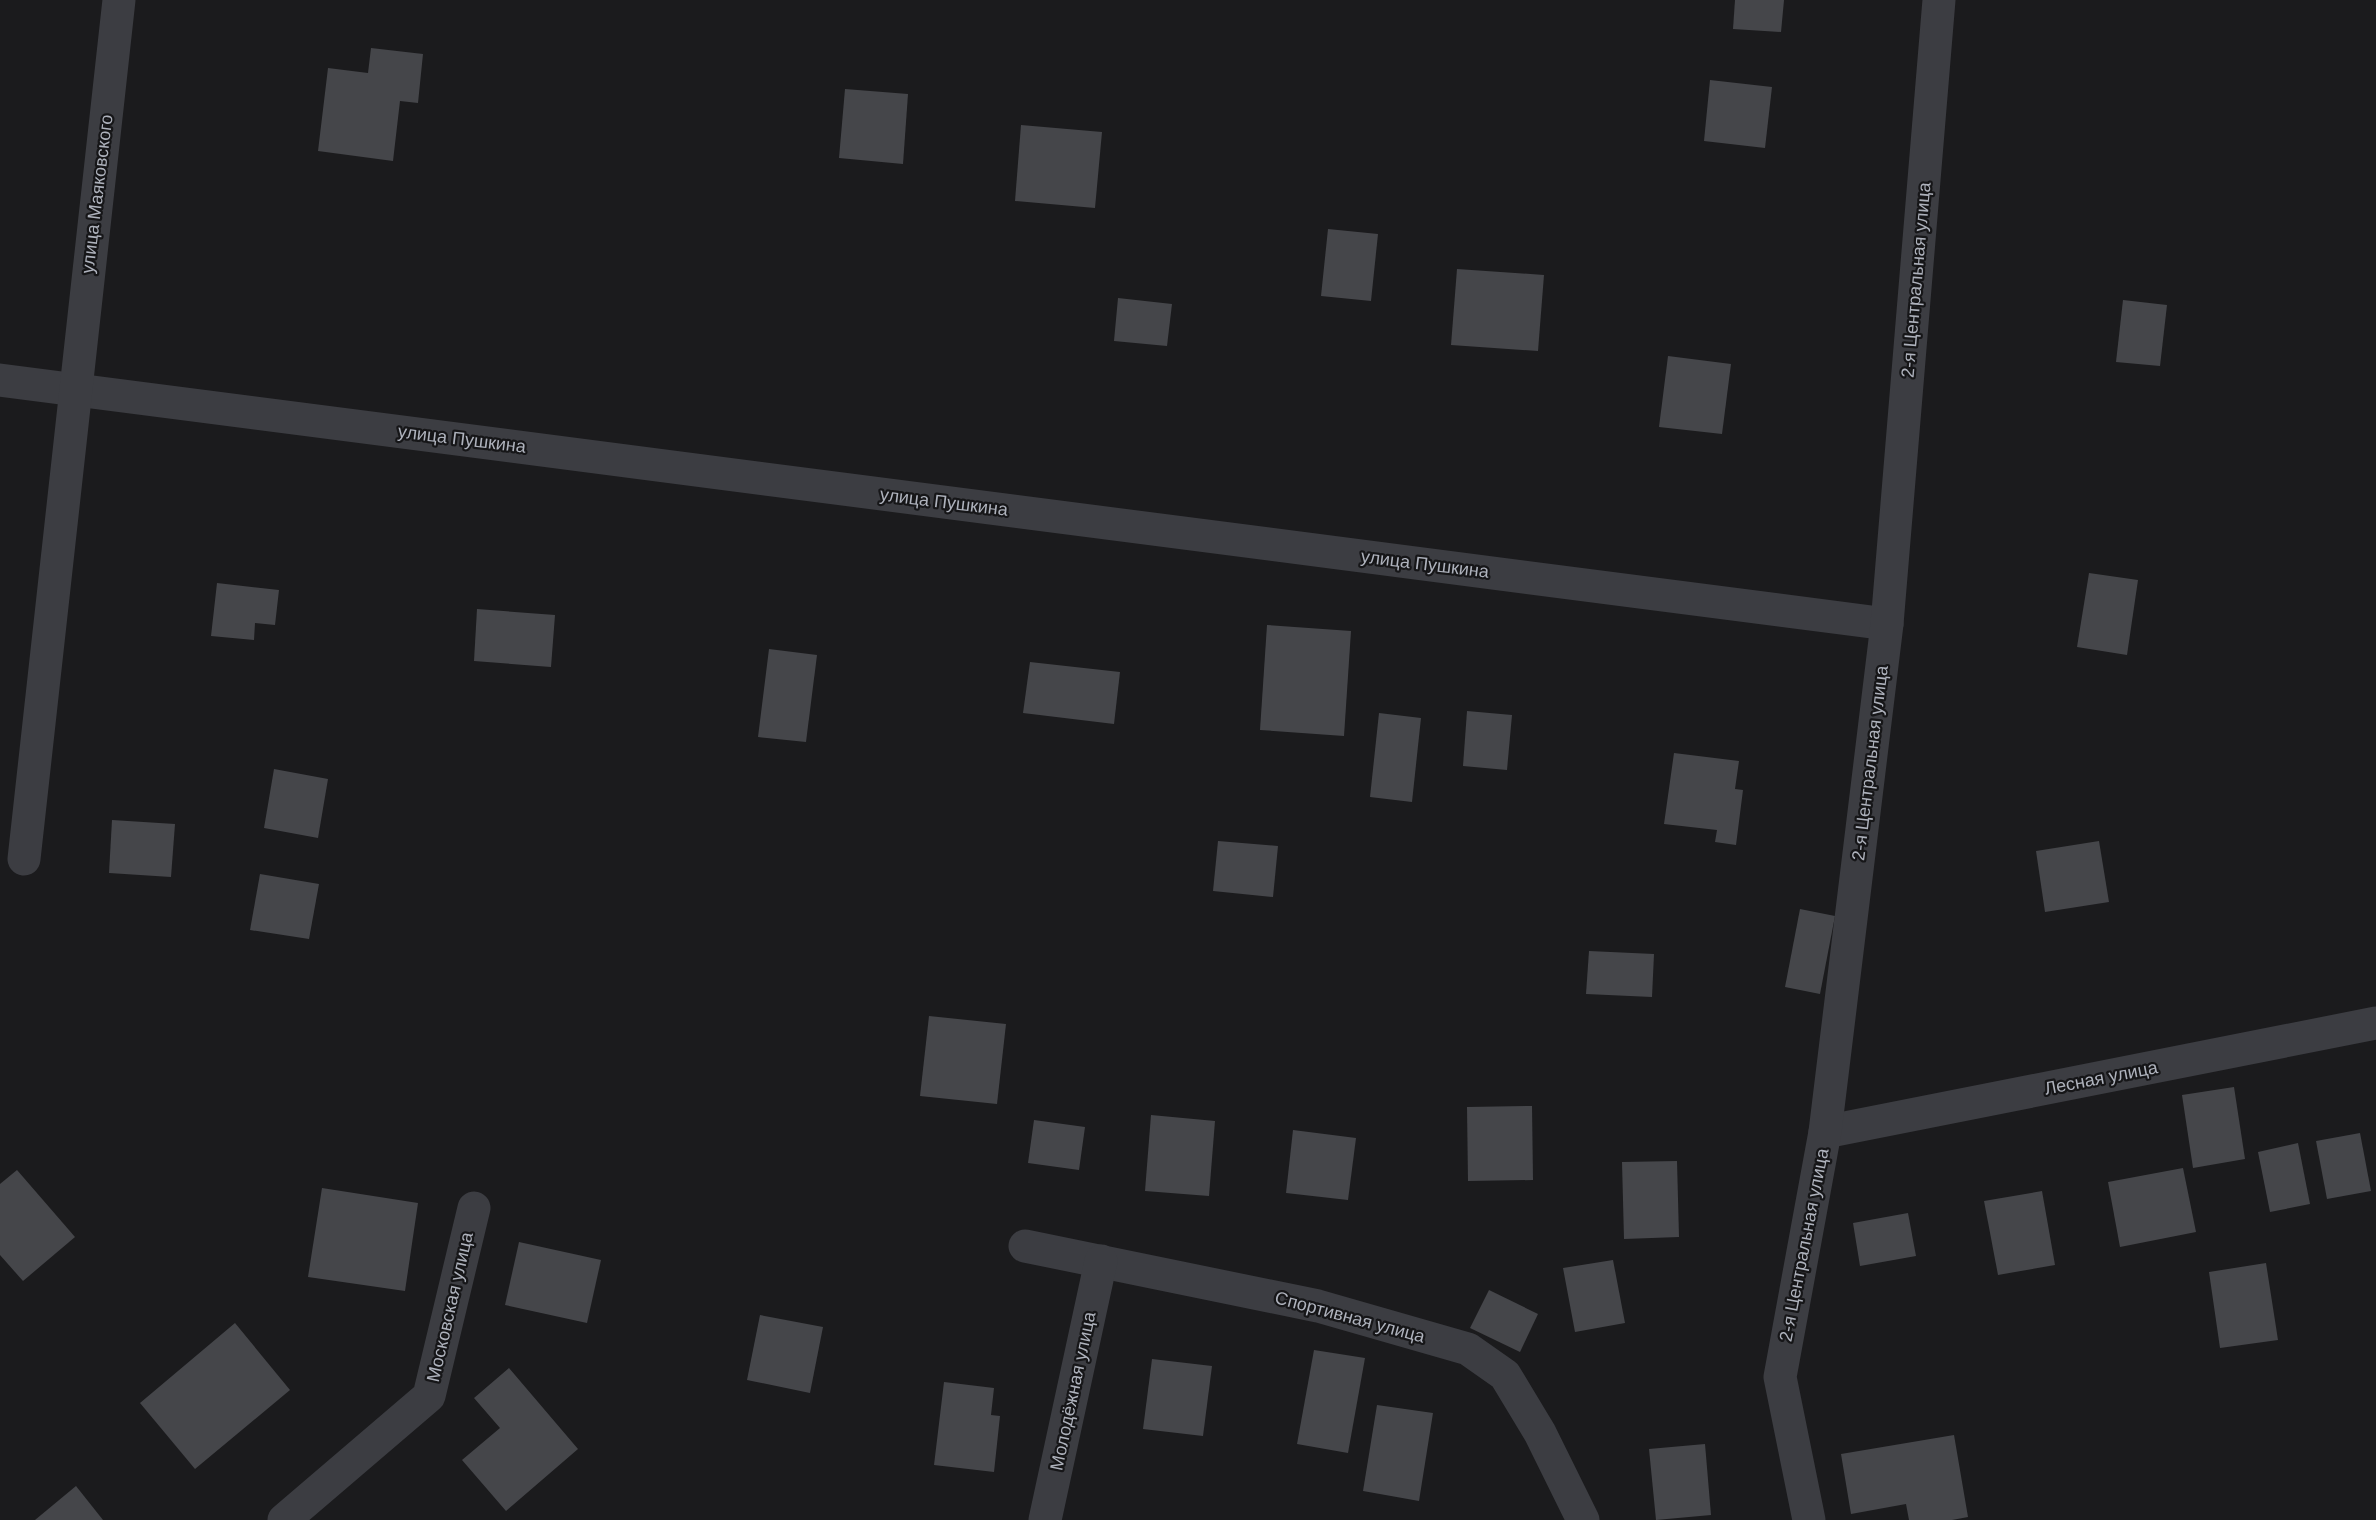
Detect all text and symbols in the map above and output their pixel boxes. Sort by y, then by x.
street label: улица Маяковского [77,113,117,275]
street label: 2-я Центральная улица [1897,180,1935,379]
street label: улица Пушкина [397,421,528,457]
street label: улица Пушкина [879,484,1010,520]
street label: улица Пушкина [1360,546,1491,582]
street label: 2-я Центральная улица [1848,663,1892,862]
street label: Лесная улица [2043,1057,2160,1099]
street label: 2-я Центральная улица [1775,1146,1833,1343]
street label: Московская улица [423,1229,477,1384]
street label: Спортивная улица [1273,1287,1428,1347]
street label: Молодёжная улица [1046,1309,1100,1472]

